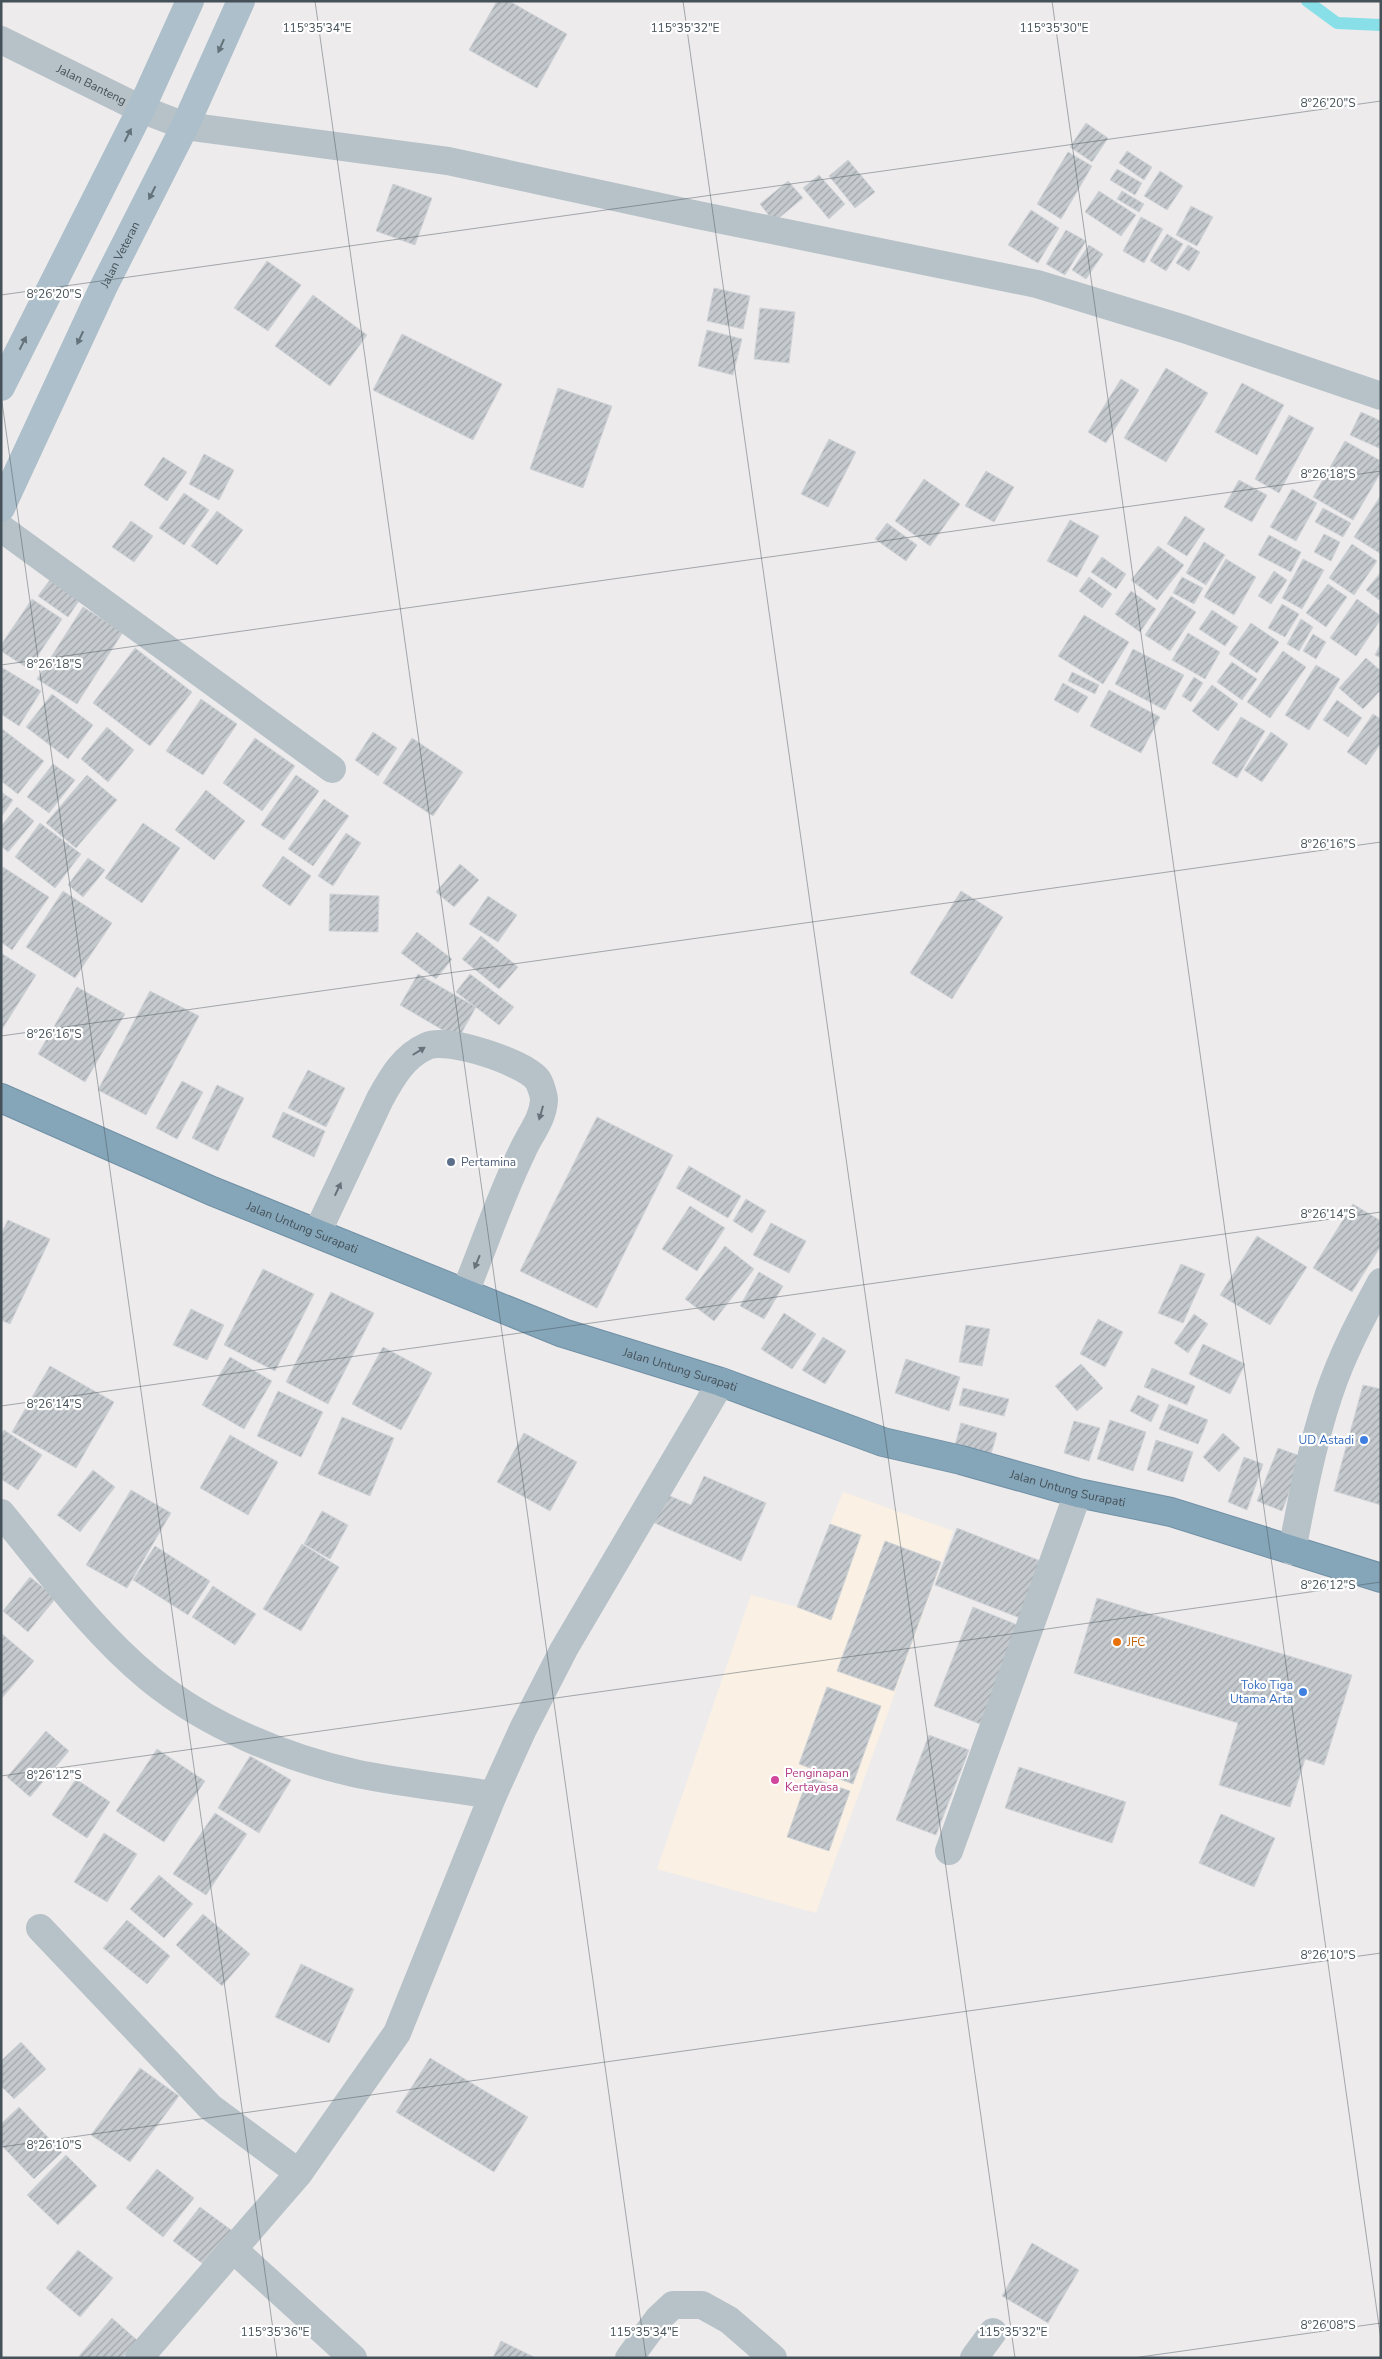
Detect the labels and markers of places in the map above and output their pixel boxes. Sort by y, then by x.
place label: Pertamina [461,1154,516,1170]
marker: Pertamina [445,1156,457,1168]
place label: UD Astadi [1299,1432,1354,1448]
marker: UD Astadi [1358,1434,1370,1446]
place label: JFC [1126,1634,1145,1650]
marker: JFC [1111,1636,1123,1648]
place label: Toko Tiga Utama Arta [1230,1677,1293,1707]
marker: Toko Tiga Utama Arta [1297,1686,1309,1698]
place label: Penginapan Kertayasa [785,1765,849,1795]
marker: Penginapan Kertayasa [769,1774,781,1786]

